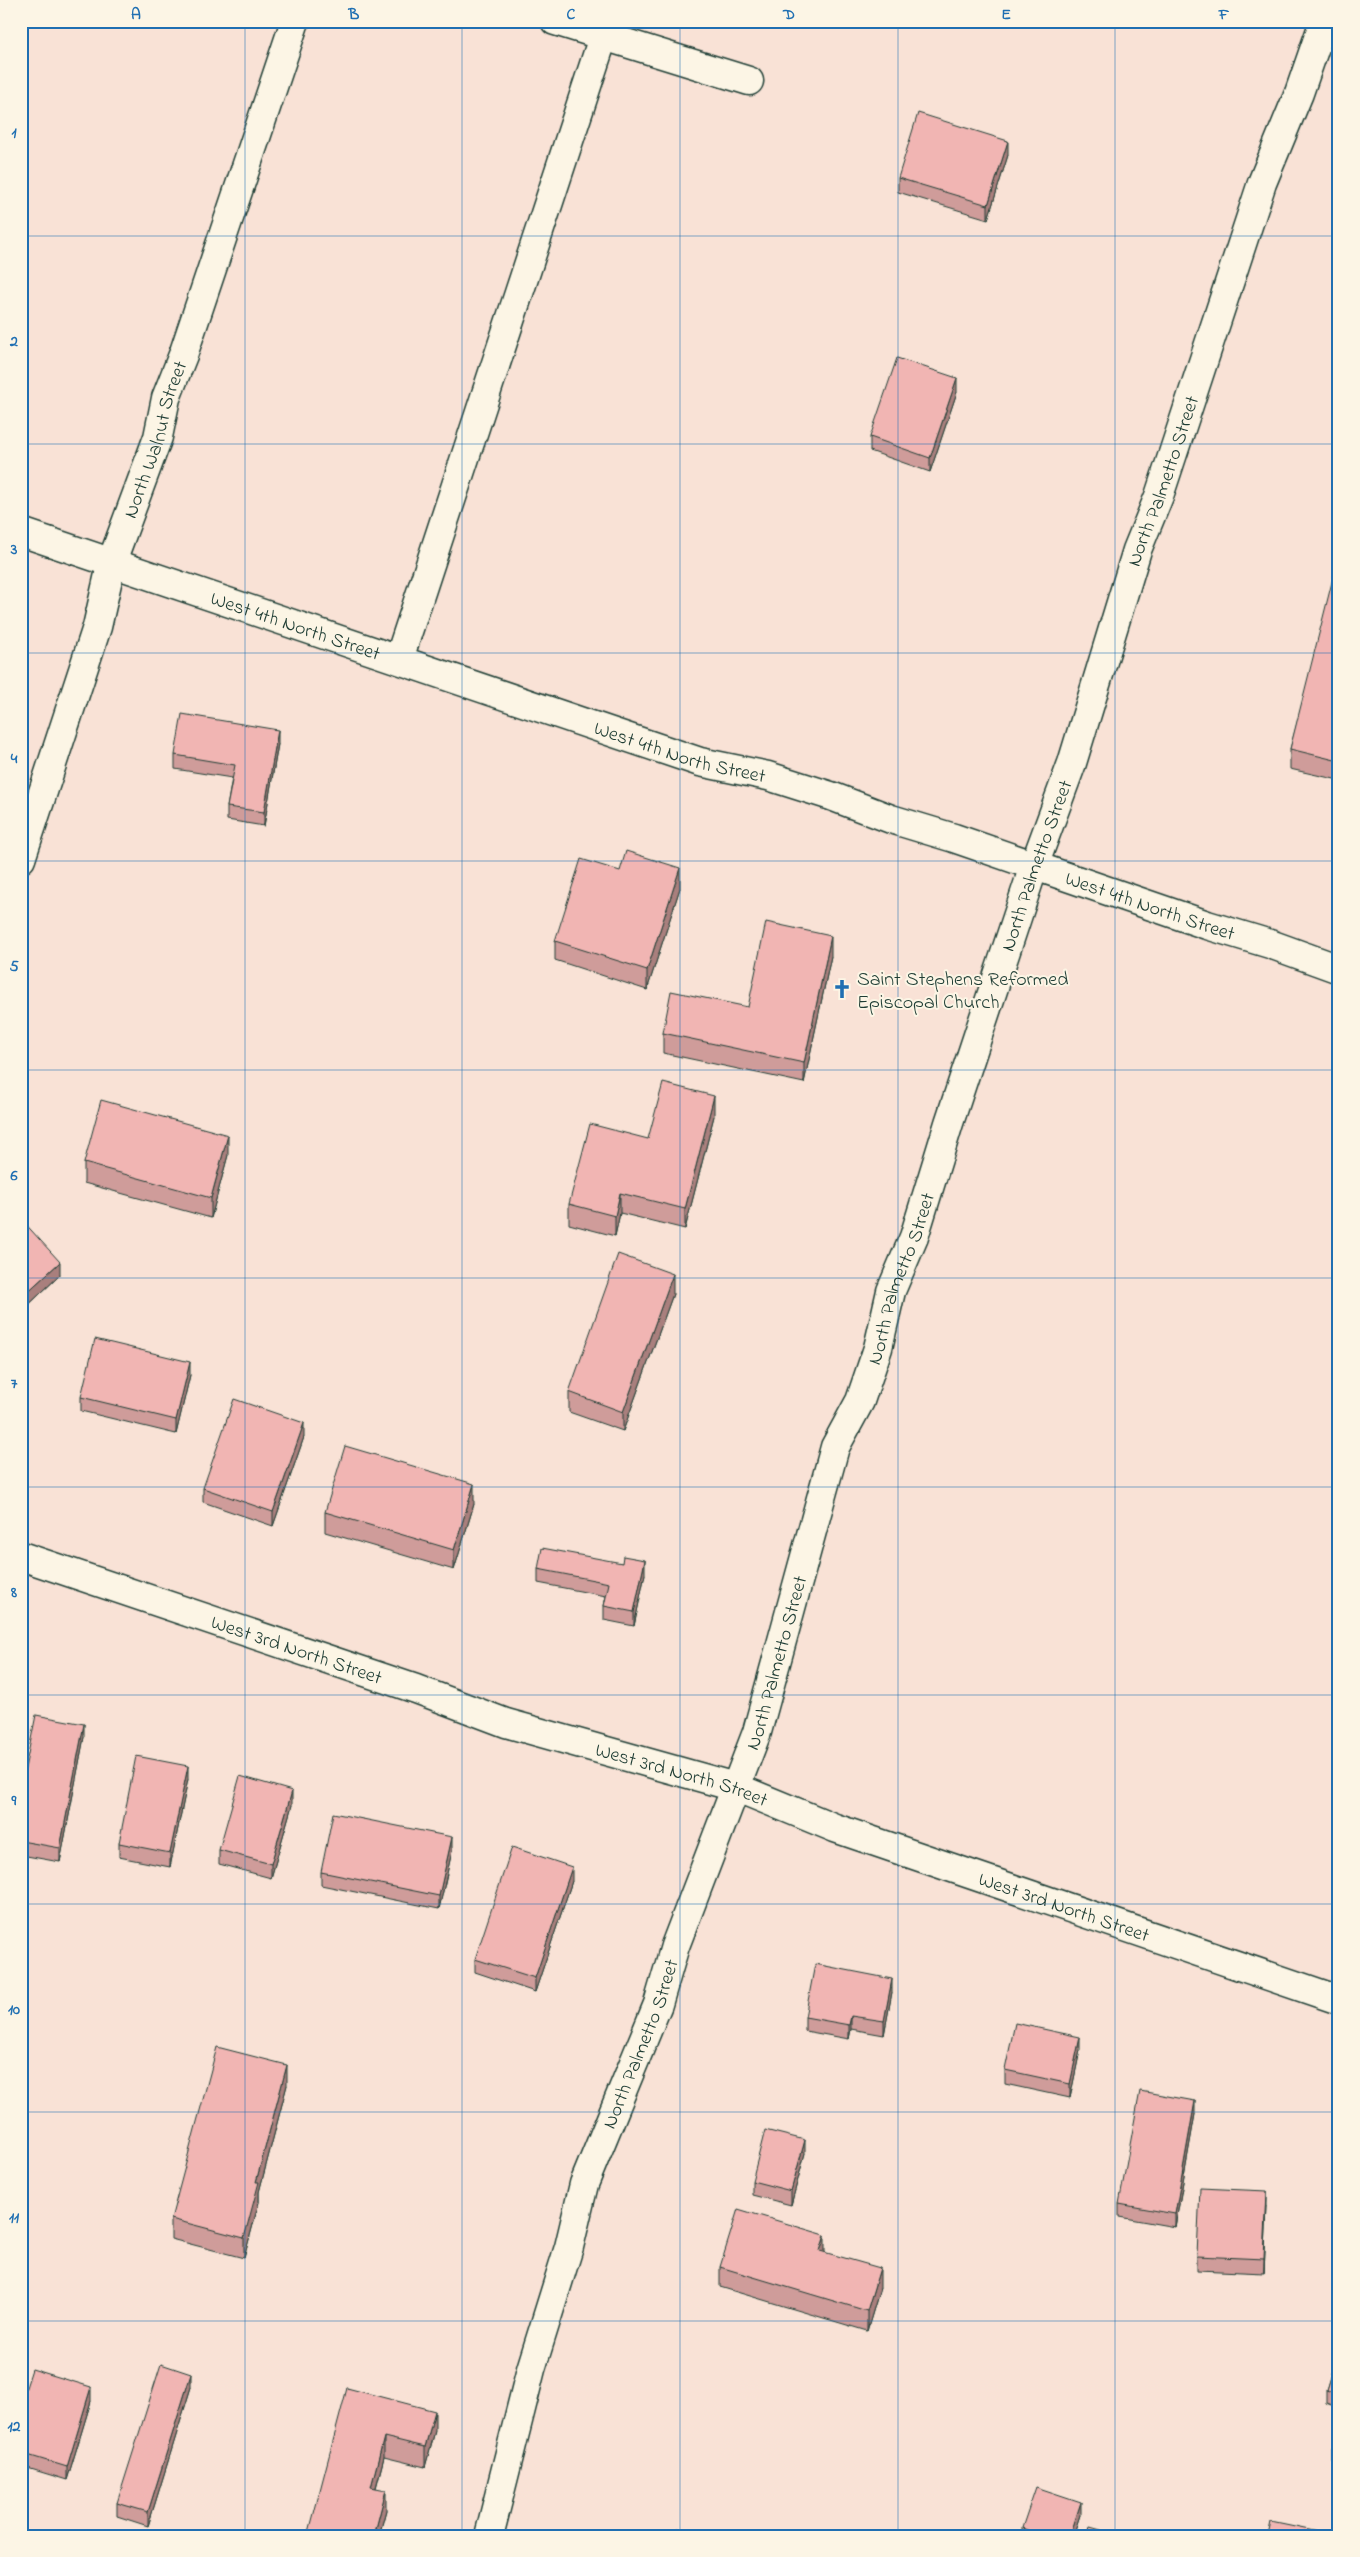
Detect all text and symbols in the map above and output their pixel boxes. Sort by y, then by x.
text: A [131,3,141,27]
text: B [348,3,360,27]
text: C [567,3,576,27]
text: D [782,3,795,27]
text: E [1001,3,1011,27]
text: F [1218,3,1230,27]
text: 1 [11,121,17,145]
text: 2 [9,330,18,354]
street label: North Walnut Street [117,357,196,523]
street label: North Palmetto Street [1121,392,1208,570]
text: 3 [10,538,18,562]
street label: West 4th North Street [206,585,384,670]
street label: West 4th North Street [590,715,768,792]
text: 4 [10,747,18,771]
street label: North Palmetto Street [995,776,1082,956]
street label: West 4th North Street [1061,865,1238,950]
text: 5 [9,955,19,979]
place label: Saint Stephens Reformed Episcopal Church [857,966,1069,1018]
church icon: Saint Stephens Reformed Episcopal Church [831,978,853,1000]
text: 6 [9,1164,18,1188]
street label: North Palmetto Street [861,1189,944,1369]
text: 7 [11,1372,18,1396]
street label: North Palmetto Street [739,1572,816,1755]
text: 8 [10,1581,17,1605]
street label: West 3rd North Street [207,1609,386,1694]
street label: West 3rd North Street [592,1737,772,1816]
text: 9 [11,1789,17,1813]
street label: West 3rd North Street [974,1866,1153,1951]
street label: North Palmetto Street [596,1956,687,2134]
text: 10 [8,1998,20,2022]
text: 11 [9,2206,20,2230]
text: 12 [7,2415,21,2439]

